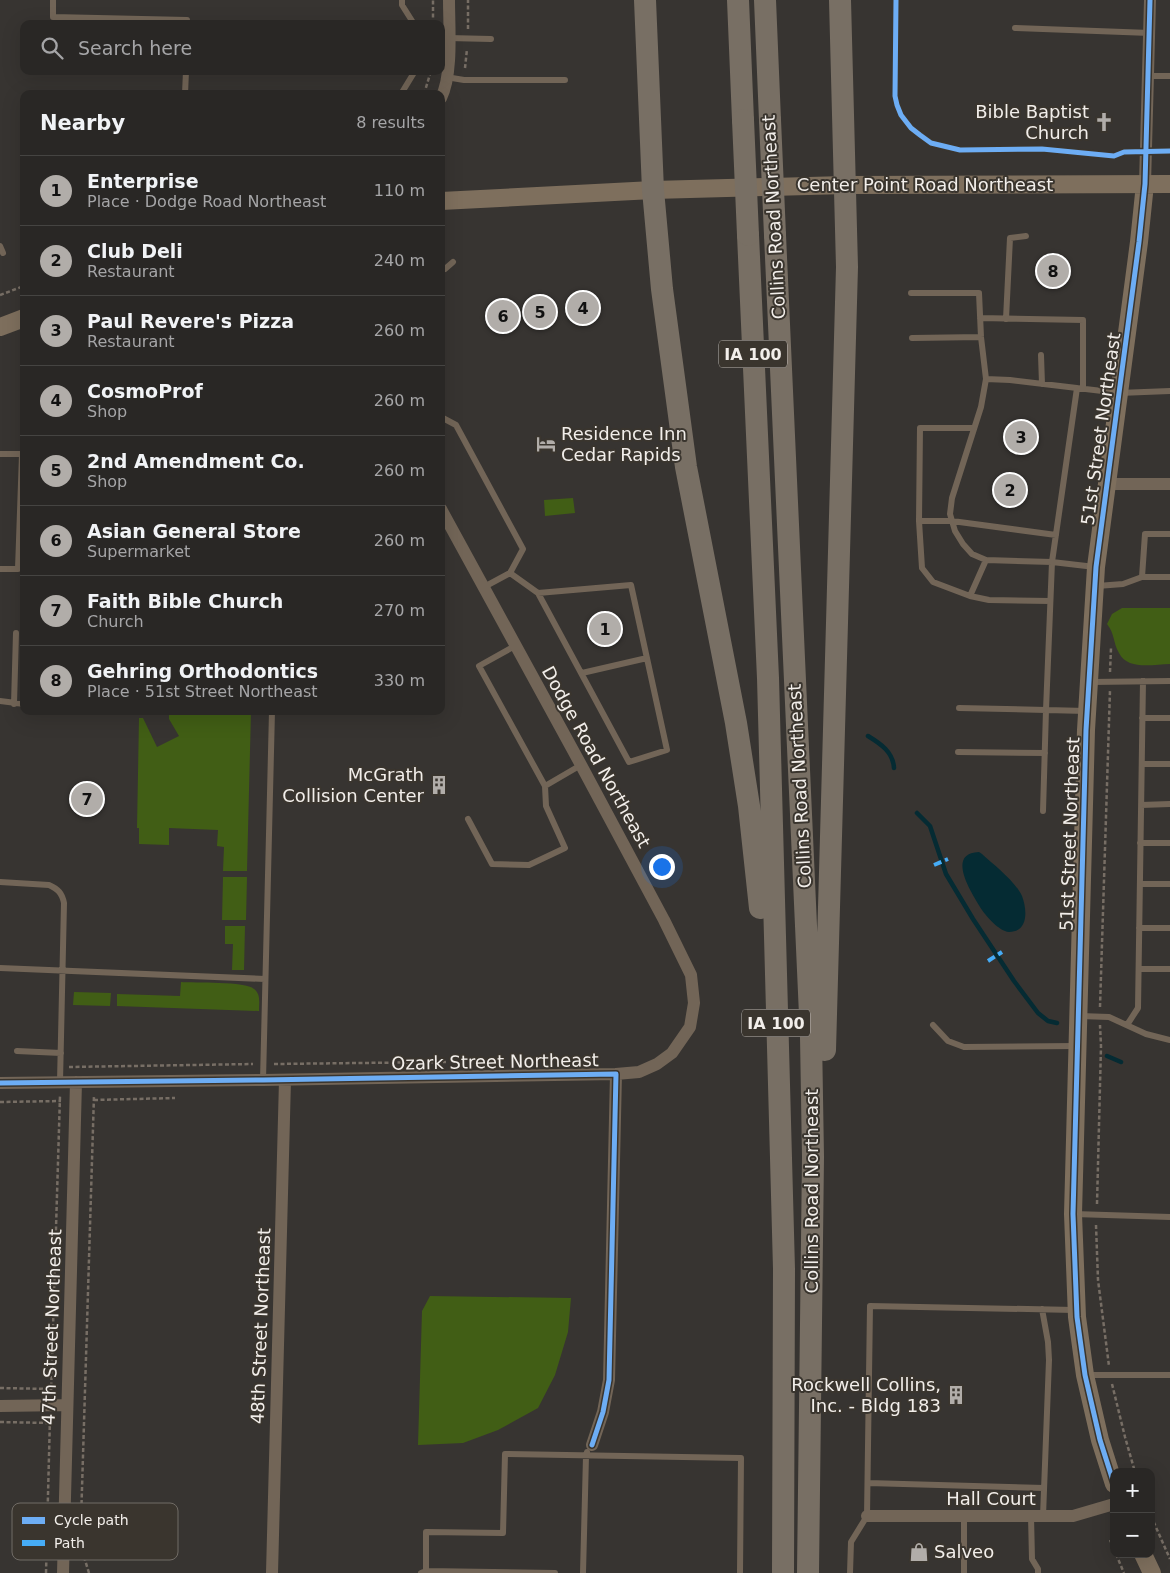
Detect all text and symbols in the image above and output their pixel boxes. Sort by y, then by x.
search box [20,20,445,75]
icon: search [38,34,66,62]
text: Search here [78,37,192,59]
place label: Bible Baptist Church [975,101,1089,143]
text: Nearby [40,111,125,135]
church icon: Bible Baptist Church [1093,111,1115,133]
text: 8 results [356,113,425,132]
street label: Collins Road Northeast [758,114,789,320]
text: Enterprise [87,170,199,192]
street label: Center Point Road Northeast [797,174,1053,195]
text: 1 [50,181,62,200]
text: 110 m [374,181,425,200]
text: Place · Dodge Road Northeast [87,192,326,211]
text: Club Deli [87,240,183,262]
text: 2 [50,251,62,270]
text: 240 m [374,251,425,270]
pin: 8 [1037,252,1069,290]
text: Restaurant [87,262,175,281]
pin: 4 [567,289,599,327]
pin: 5 [524,293,556,331]
pin: 6 [487,297,519,335]
text: Paul Revere's Pizza [87,310,294,332]
text: 3 [50,321,62,340]
text: 260 m [374,321,425,340]
street label: 51st Street Northeast [1077,331,1124,527]
text: Restaurant [87,332,175,351]
road number: IA 100 [719,340,787,368]
text: CosmoProf [87,380,203,402]
text: 4 [50,391,62,410]
text: 260 m [374,391,425,410]
text: Shop [87,402,127,421]
pin: 3 [1005,418,1037,456]
place label: Residence Inn Cedar Rapids [561,423,687,465]
hotel icon: Residence Inn Cedar Rapids [535,433,557,455]
text: 2nd Amendment Co. [87,450,305,472]
text: 5 [50,461,62,480]
text: 260 m [374,461,425,480]
pin: 2 [994,471,1026,509]
text: Shop [87,472,127,491]
text: Asian General Store [87,520,301,542]
text: 6 [50,531,62,550]
text: 260 m [374,531,425,550]
text: Supermarket [87,542,190,561]
text: Faith Bible Church [87,590,283,612]
text: 7 [50,601,62,620]
text: 270 m [374,601,425,620]
pin: 1 [589,610,621,648]
text: Church [87,612,144,631]
text: Gehring Orthodontics [87,660,318,682]
street label: Dodge Road Northeast [538,662,655,851]
text: 8 [50,671,62,690]
text: 330 m [374,671,425,690]
text: Place · 51st Street Northeast [87,682,318,701]
street label: Collins Road Northeast [784,683,815,889]
street label: 51st Street Northeast [1056,736,1083,931]
place label: McGrath Collision Center [282,764,425,806]
building icon: McGrath Collision Center [428,774,450,796]
pin: 7 [71,780,103,818]
your location [649,854,675,880]
road number: IA 100 [742,1010,810,1036]
street label: Ozark Street Northeast [391,1049,599,1074]
street label: Collins Road Northeast [801,1089,822,1293]
street label: 48th Street Northeast [247,1227,274,1424]
street label: 47th Street Northeast [38,1228,65,1425]
place label: Rockwell Collins, Inc. - Bldg 183 [791,1374,941,1416]
building icon: Rockwell Collins, Inc. - Bldg 183 [945,1384,967,1406]
map controls [1110,1468,1155,1558]
button: + [1110,1468,1155,1513]
street label: Hall Court [946,1488,1036,1509]
legend [12,1503,178,1560]
text: Cycle path [54,1512,129,1528]
button: − [1110,1513,1155,1558]
text: Path [54,1535,85,1551]
shop icon: Salveo [908,1541,930,1563]
place label: Salveo [934,1541,994,1562]

